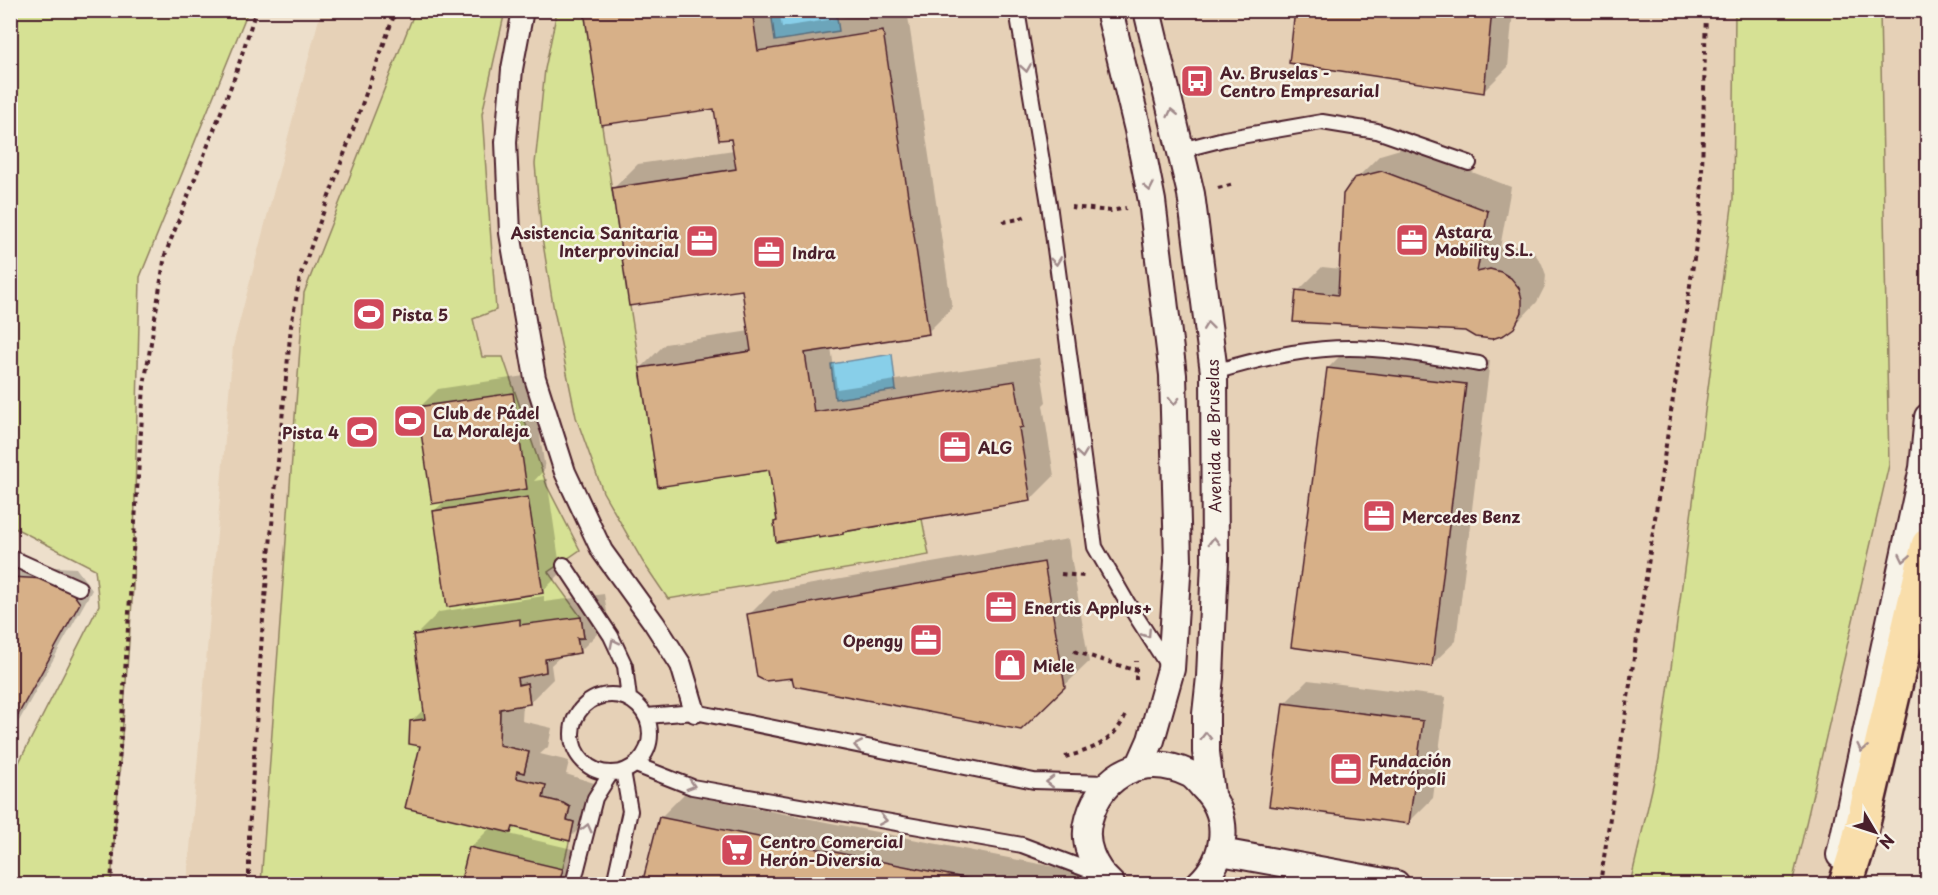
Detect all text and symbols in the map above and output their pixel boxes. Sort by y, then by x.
place label: Av. Bruselas - Centro Empresarial [1220,60,1379,102]
bus stop icon: Av. Bruselas - Centro Empresarial [1179,63,1215,99]
one-way arrow [1020,64,1032,73]
one-way arrow [1167,108,1180,118]
one-way arrow [1142,182,1155,192]
place label: Astara Mobility S.L. [1434,219,1533,261]
place label: Asistencia Sanitaria Interprovincial [511,220,679,262]
office icon: Astara Mobility S.L. [1394,222,1430,258]
office icon: Asistencia Sanitaria Interprovincial [684,223,720,259]
office icon: Indra [751,234,787,270]
place label: Indra [792,240,836,264]
one-way arrow [1049,256,1062,266]
sports icon: Pista 5 [351,296,387,332]
place label: Pista 5 [392,302,448,326]
one-way arrow [1203,321,1215,330]
street label: Avenida de Bruselas [1200,359,1226,513]
one-way arrow [1168,397,1180,406]
place label: Club de Pádel La Moraleja [433,400,540,442]
sports icon: Club de Pádel La Moraleja [392,403,428,439]
sports icon: Pista 4 [344,414,380,450]
place label: Pista 4 [282,420,339,444]
office icon: ALG [937,429,973,465]
place label: ALG [978,435,1012,459]
one-way arrow [1076,450,1088,459]
office icon: Mercedes Benz [1361,498,1397,534]
place label: Mercedes Benz [1402,504,1520,528]
one-way arrow [1208,537,1220,546]
one-way arrow [1898,552,1911,562]
office icon: Enertis Applus+ [983,589,1019,625]
place label: Enertis Applus+ [1024,595,1152,619]
office icon: Opengy [908,622,944,658]
one-way arrow [1140,627,1151,638]
place label: Opengy [843,628,903,652]
one-way arrow [610,638,621,649]
shop icon: Miele [992,647,1028,683]
place label: Miele [1033,653,1075,677]
one-way arrow [1200,732,1212,741]
one-way arrow [854,740,864,753]
one-way arrow [1857,743,1870,753]
place label: Fundación Metrópoli [1369,748,1452,790]
office icon: Fundación Metrópoli [1328,751,1364,787]
one-way arrow [1045,775,1054,788]
one-way arrow [685,778,696,790]
north arrow [1845,802,1905,862]
one-way arrow [877,813,887,826]
one-way arrow [580,823,593,833]
place label: Centro Comercial Herón-Diversia [760,829,904,871]
text: N [1874,830,1901,855]
supermarket icon: Centro Comercial Herón-Diversia [719,832,755,868]

